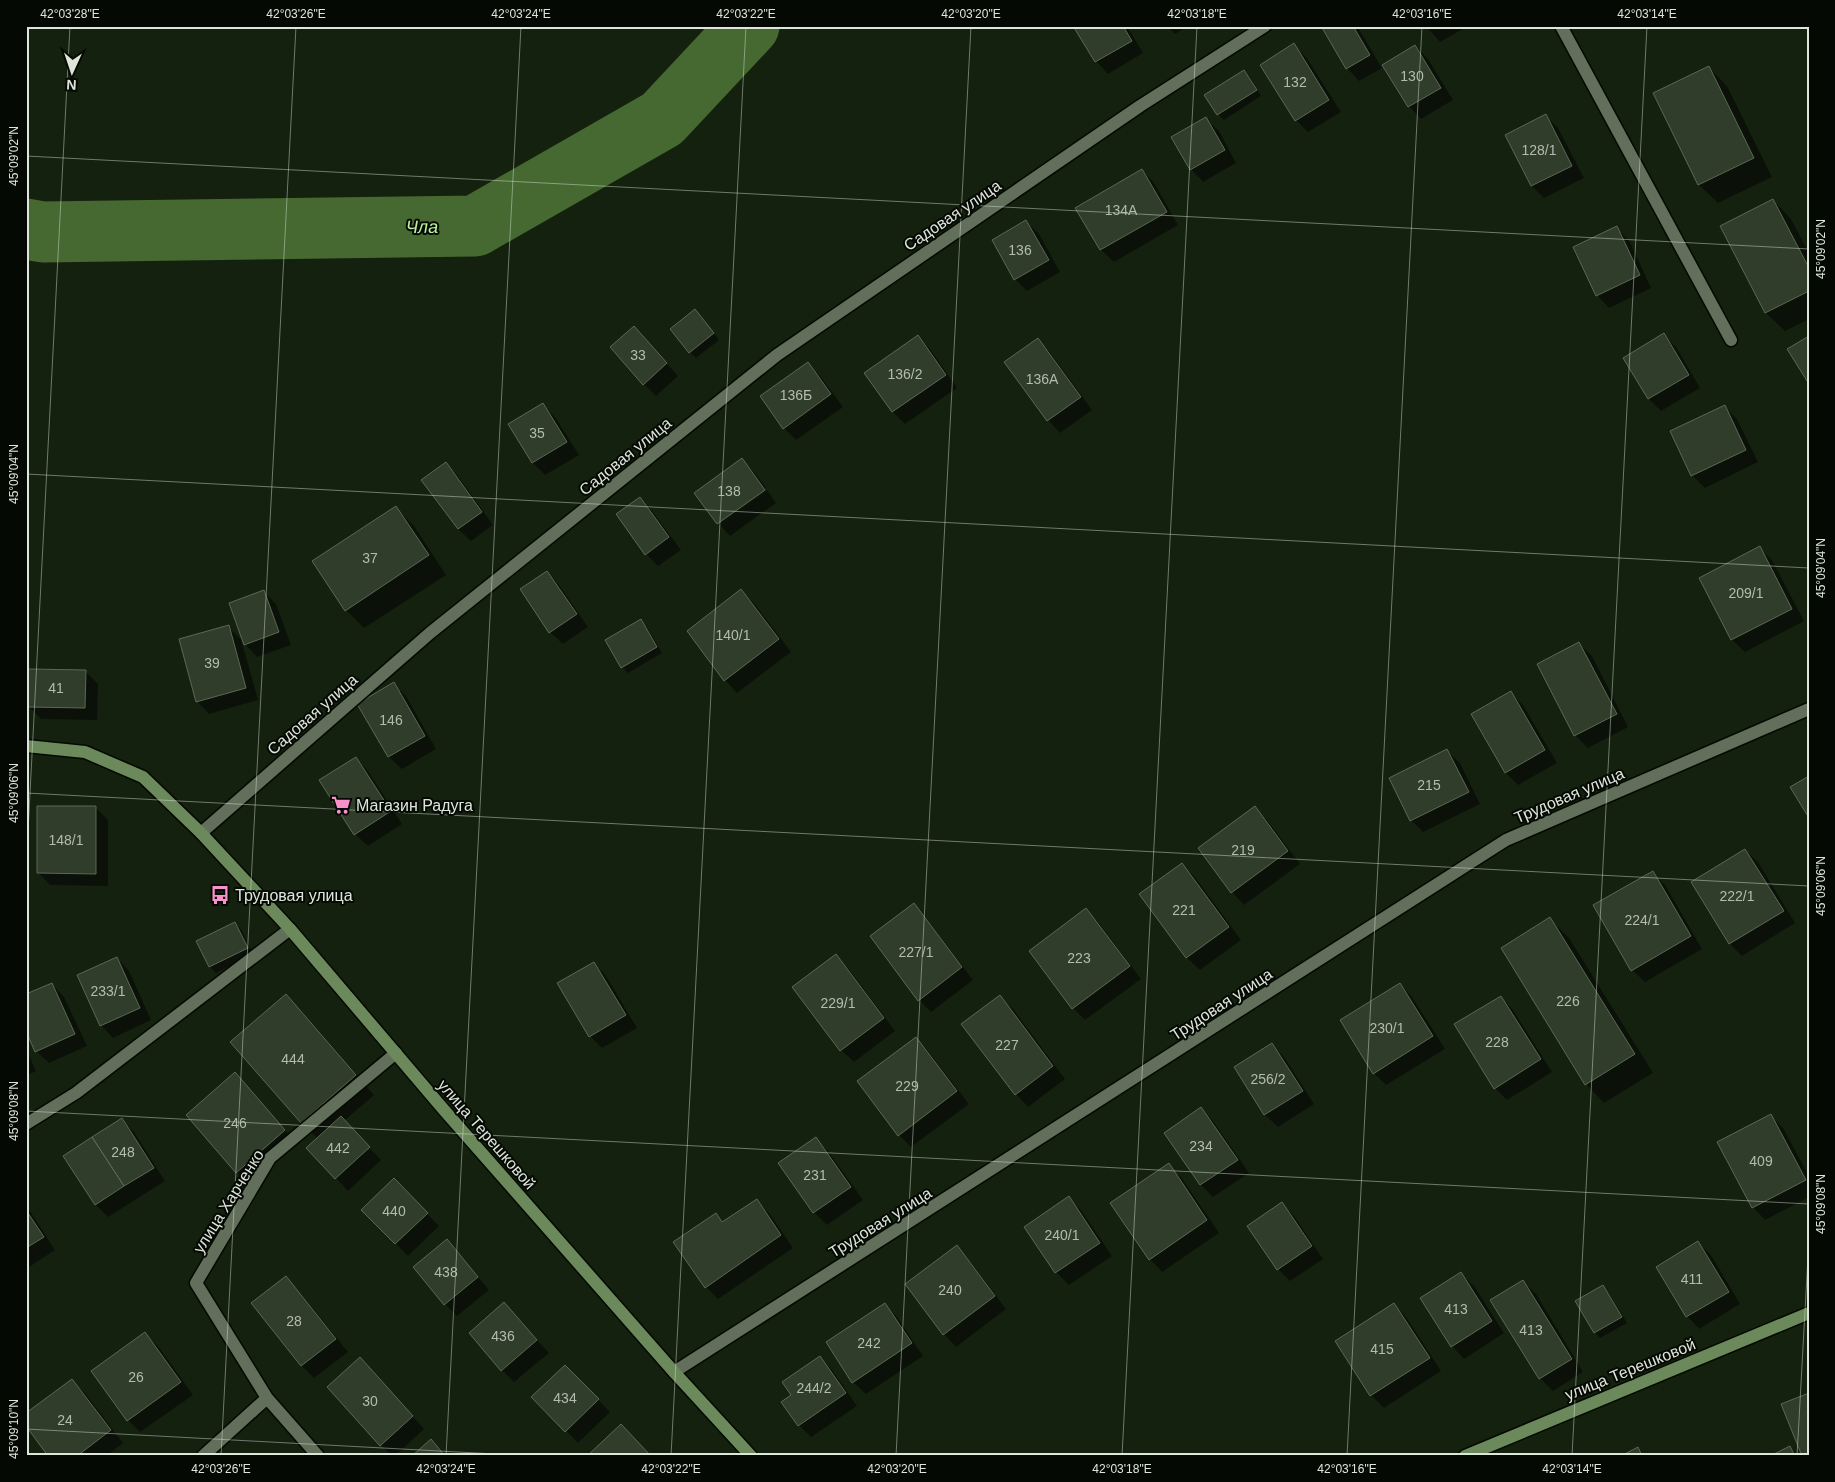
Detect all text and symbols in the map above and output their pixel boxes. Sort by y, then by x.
text: 42°03'28"E [40,7,100,21]
text: 42°03'26"E [266,7,326,21]
text: 42°03'24"E [491,7,551,21]
text: 42°03'22"E [716,7,776,21]
text: 42°03'20"E [941,7,1001,21]
text: 42°03'18"E [1167,7,1227,21]
text: 42°03'16"E [1392,7,1452,21]
text: 42°03'14"E [1617,7,1677,21]
north arrow [48,48,98,98]
house number: 130 [1400,68,1424,84]
house number: 132 [1283,74,1307,90]
text: N [66,77,77,93]
text: 45°09'02"N [7,126,21,186]
house number: 128/1 [1521,142,1557,158]
street label: Садовая улица [901,177,1004,254]
house number: 134А [1105,202,1138,218]
water label: Чла [406,217,438,237]
text: 45°09'02"N [1814,219,1828,279]
house number: 136 [1008,242,1032,258]
house number: 33 [630,347,646,363]
house number: 136/2 [887,366,923,382]
house number: 136А [1026,371,1059,387]
house number: 136Б [780,387,812,403]
street label: Садовая улица [576,414,675,499]
house number: 35 [529,425,545,441]
text: 45°09'04"N [7,444,21,504]
house number: 138 [717,483,741,499]
text: 45°09'04"N [1814,538,1828,598]
house number: 37 [362,550,378,566]
house number: 209/1 [1728,585,1764,601]
house number: 140/1 [715,627,751,643]
house number: 39 [204,655,220,671]
street label: Садовая улица [264,671,361,758]
house number: 41 [48,680,64,696]
house number: 146 [379,712,403,728]
text: 45°09'06"N [7,763,21,823]
street label: Трудовая улица [1512,765,1627,826]
house number: 215 [1417,777,1441,793]
supermarket icon: Магазин Радуга [330,794,352,816]
place label: Магазин Радуга [356,797,473,814]
house number: 148/1 [48,832,84,848]
house number: 219 [1231,842,1255,858]
text: 45°09'06"N [1814,856,1828,916]
bus stop icon: Трудовая улица [209,884,231,906]
place label: Трудовая улица [235,887,353,904]
house number: 222/1 [1719,888,1755,904]
house number: 221 [1172,902,1196,918]
house number: 224/1 [1624,912,1660,928]
house number: 227/1 [898,944,934,960]
house number: 223 [1067,950,1091,966]
street label: Трудовая улица [1167,965,1275,1044]
house number: 233/1 [90,983,126,999]
house number: 226 [1556,993,1580,1009]
house number: 229/1 [820,995,856,1011]
house number: 230/1 [1369,1020,1405,1036]
house number: 228 [1485,1034,1509,1050]
house number: 227 [995,1037,1019,1053]
house number: 444 [281,1051,305,1067]
house number: 256/2 [1250,1071,1286,1087]
street label: улица Терешковой [435,1076,539,1192]
house number: 229 [895,1078,919,1094]
text: 45°09'08"N [7,1081,21,1141]
house number: 246 [223,1115,247,1131]
house number: 234 [1189,1138,1213,1154]
house number: 442 [326,1140,350,1156]
house number: 248 [111,1144,135,1160]
street label: улица Харченко [190,1146,267,1256]
house number: 409 [1749,1153,1773,1169]
house number: 231 [803,1167,827,1183]
text: 45°09'08"N [1814,1174,1828,1234]
street label: Трудовая улица [826,1184,935,1261]
house number: 440 [382,1203,406,1219]
house number: 240/1 [1044,1227,1080,1243]
house number: 438 [434,1264,458,1280]
house number: 411 [1681,1271,1703,1287]
house number: 240 [938,1282,962,1298]
house number: 413 [1444,1301,1468,1317]
house number: 28 [286,1313,302,1329]
house number: 413 [1519,1322,1543,1338]
house number: 436 [491,1328,515,1344]
house number: 242 [857,1335,881,1351]
street label: улица Терешковой [1563,1336,1698,1403]
house number: 415 [1370,1341,1394,1357]
house number: 26 [128,1369,144,1385]
house number: 244/2 [796,1380,832,1396]
house number: 434 [553,1390,577,1406]
house number: 30 [362,1393,378,1409]
text: 45°09'10"N [7,1399,21,1459]
house number: 24 [57,1412,73,1428]
text: 42°03'26"E [191,1462,251,1476]
text: 42°03'24"E [416,1462,476,1476]
text: 42°03'22"E [641,1462,701,1476]
text: 42°03'20"E [867,1462,927,1476]
text: 42°03'18"E [1092,1462,1152,1476]
text: 42°03'16"E [1317,1462,1377,1476]
text: 42°03'14"E [1542,1462,1602,1476]

